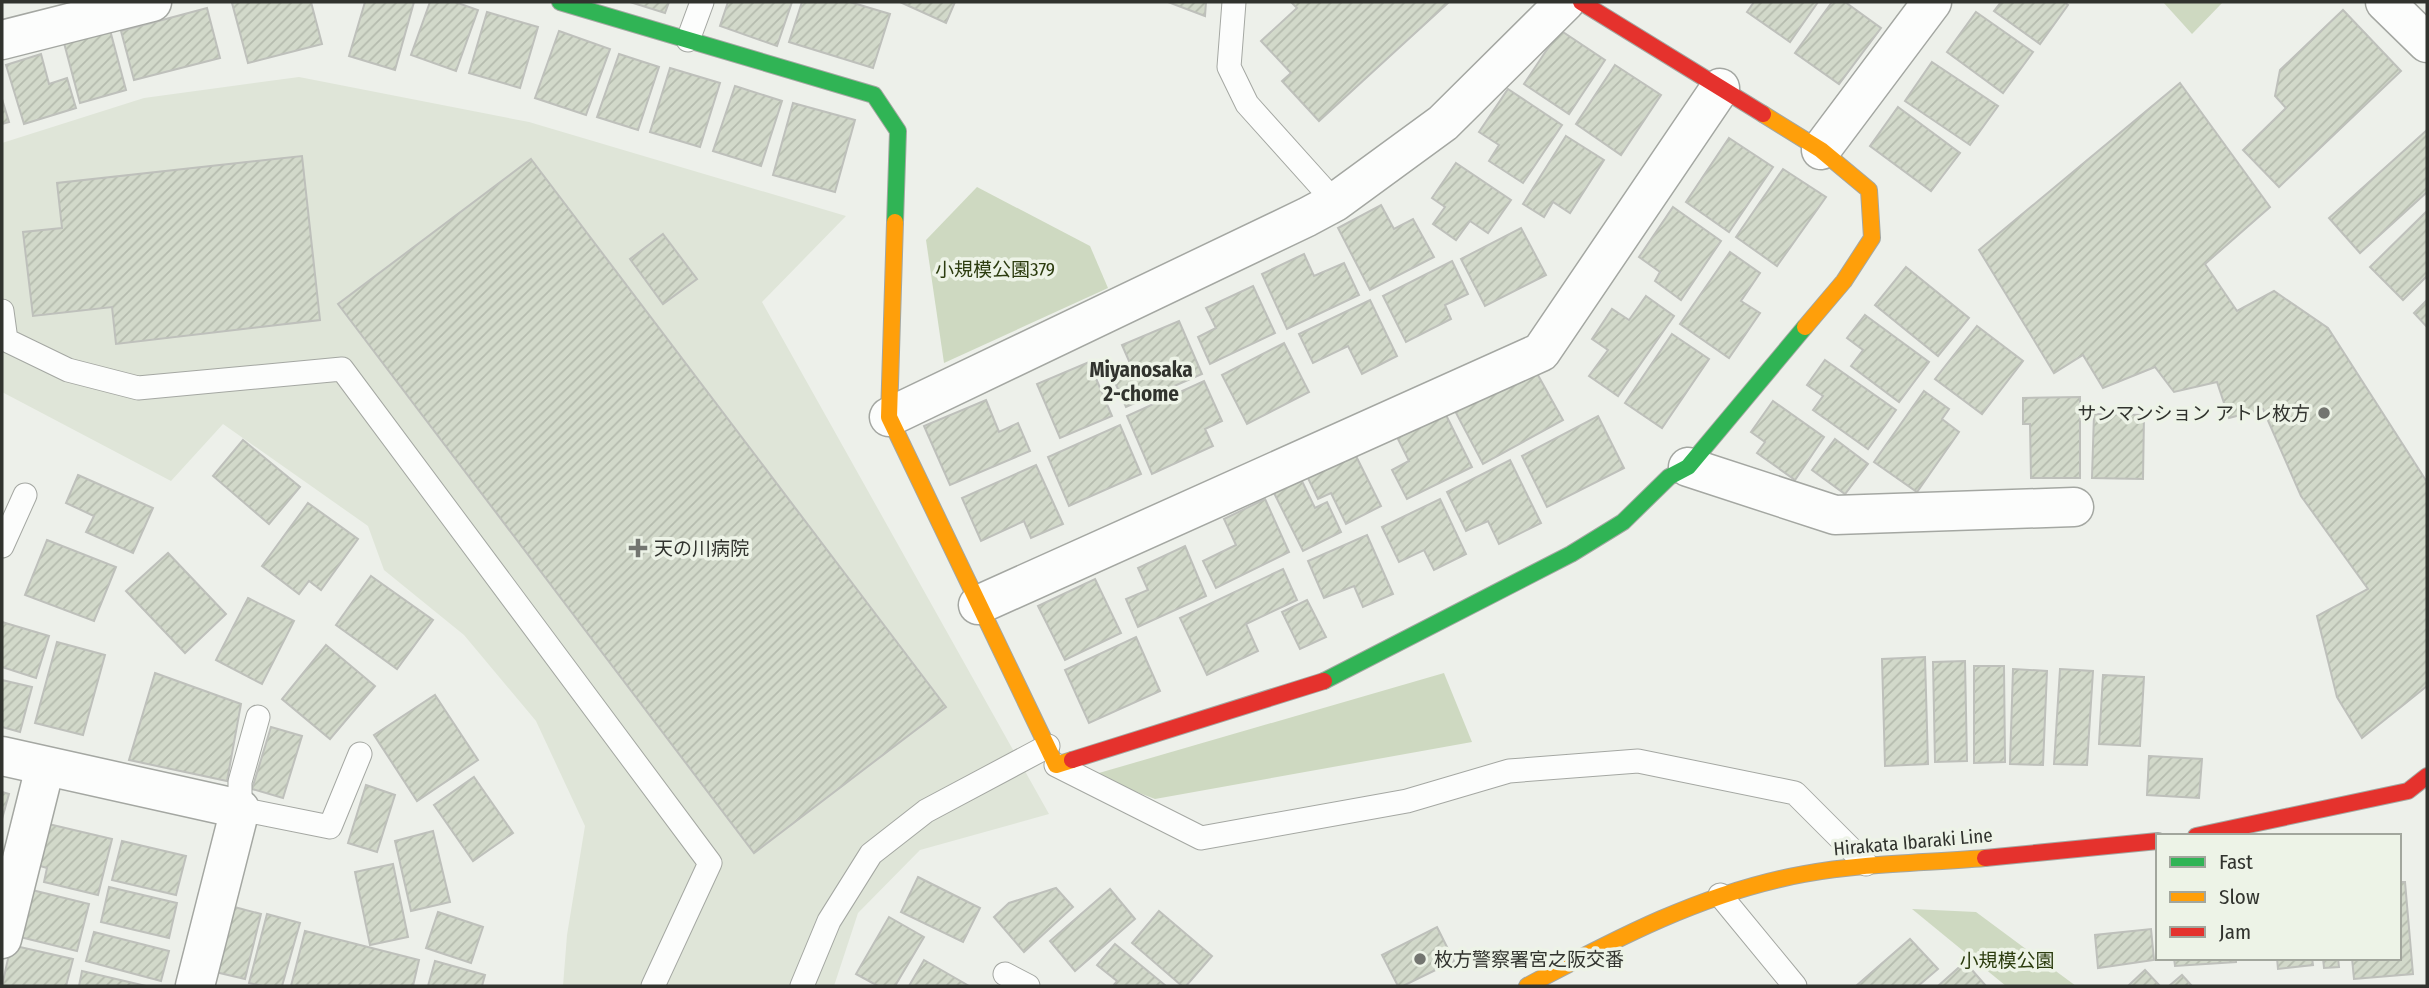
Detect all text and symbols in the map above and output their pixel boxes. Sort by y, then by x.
park label: 小規模公園379 [935,258,1055,281]
district label: Miyanosaka 2-chome [1089,357,1193,407]
place label: サンマンション アトレ枚方 [2078,402,2310,425]
marker: サンマンション アトレ枚方 [2316,405,2332,421]
place label: 天の川病院 [654,537,749,560]
marker: 天の川病院 [628,538,648,558]
street label: Hirakata Ibaraki Line [1832,824,1994,860]
legend [2156,834,2401,960]
text: Fast [2219,849,2253,875]
text: Slow [2219,884,2260,910]
text: Jam [2219,919,2251,945]
place label: 枚方警察署宮之阪交番 [1434,948,1624,971]
park label: 小規模公園 [1959,949,2055,972]
marker: 枚方警察署宮之阪交番 [1412,951,1428,967]

